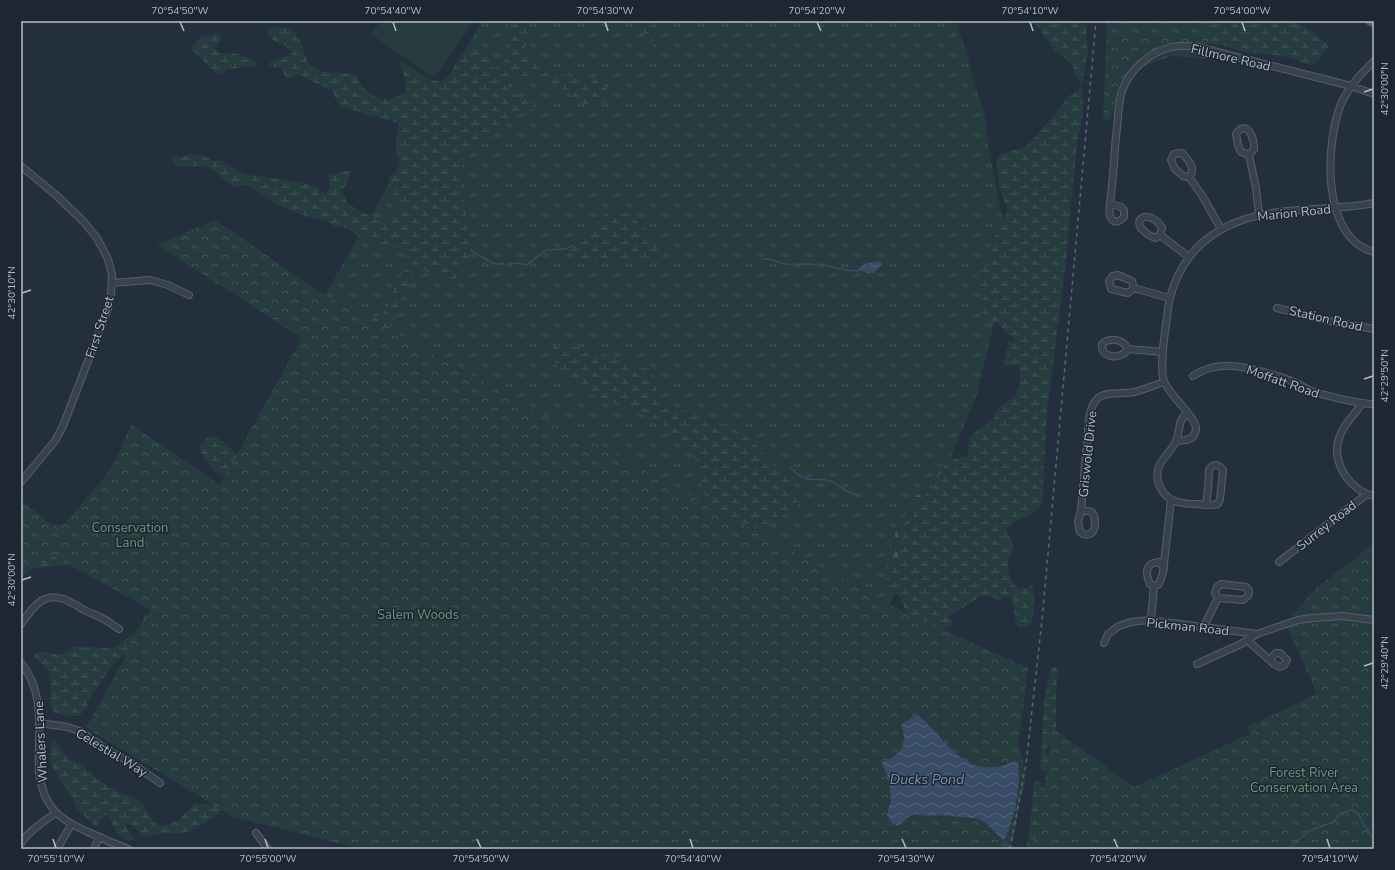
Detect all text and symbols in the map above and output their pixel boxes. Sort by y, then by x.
text: 70°54'50"W [152,4,208,18]
text: 70°54'40"W [365,4,421,18]
text: 70°54'30"W [577,4,633,18]
text: 70°54'20"W [789,4,845,18]
text: 70°54'10"W [1002,4,1058,18]
text: 70°54'00"W [1214,4,1270,18]
street label: Fillmore Road [1189,40,1272,76]
text: 42°30'00"N [1378,62,1392,116]
street label: Marion Road [1256,200,1332,226]
text: 42°30'10"N [5,266,19,320]
street label: First Street [81,294,119,361]
street label: Station Road [1287,302,1364,336]
text: 42°29'50"N [1378,349,1392,403]
street label: Moffatt Road [1244,361,1322,403]
street label: Griswold Drive [1075,410,1101,498]
street label: Surrey Road [1293,497,1360,555]
park label: Conservation Land [92,519,168,552]
text: 42°30'00"N [5,553,19,607]
park label: Salem Woods [377,606,459,624]
street label: Pickman Road [1146,614,1230,640]
text: 42°29'40"N [1378,636,1392,690]
street label: Whalers Lane [30,701,52,783]
street label: Celestial Way [72,724,151,782]
park label: Forest River Conservation Area [1250,764,1358,797]
water label: Ducks Pond [890,770,965,789]
text: 70°55'10"W [28,852,84,866]
text: 70°55'00"W [240,852,296,866]
text: 70°54'50"W [453,852,509,866]
text: 70°54'40"W [665,852,721,866]
text: 70°54'30"W [878,852,934,866]
text: 70°54'20"W [1090,852,1146,866]
text: 70°54'10"W [1302,852,1358,866]

